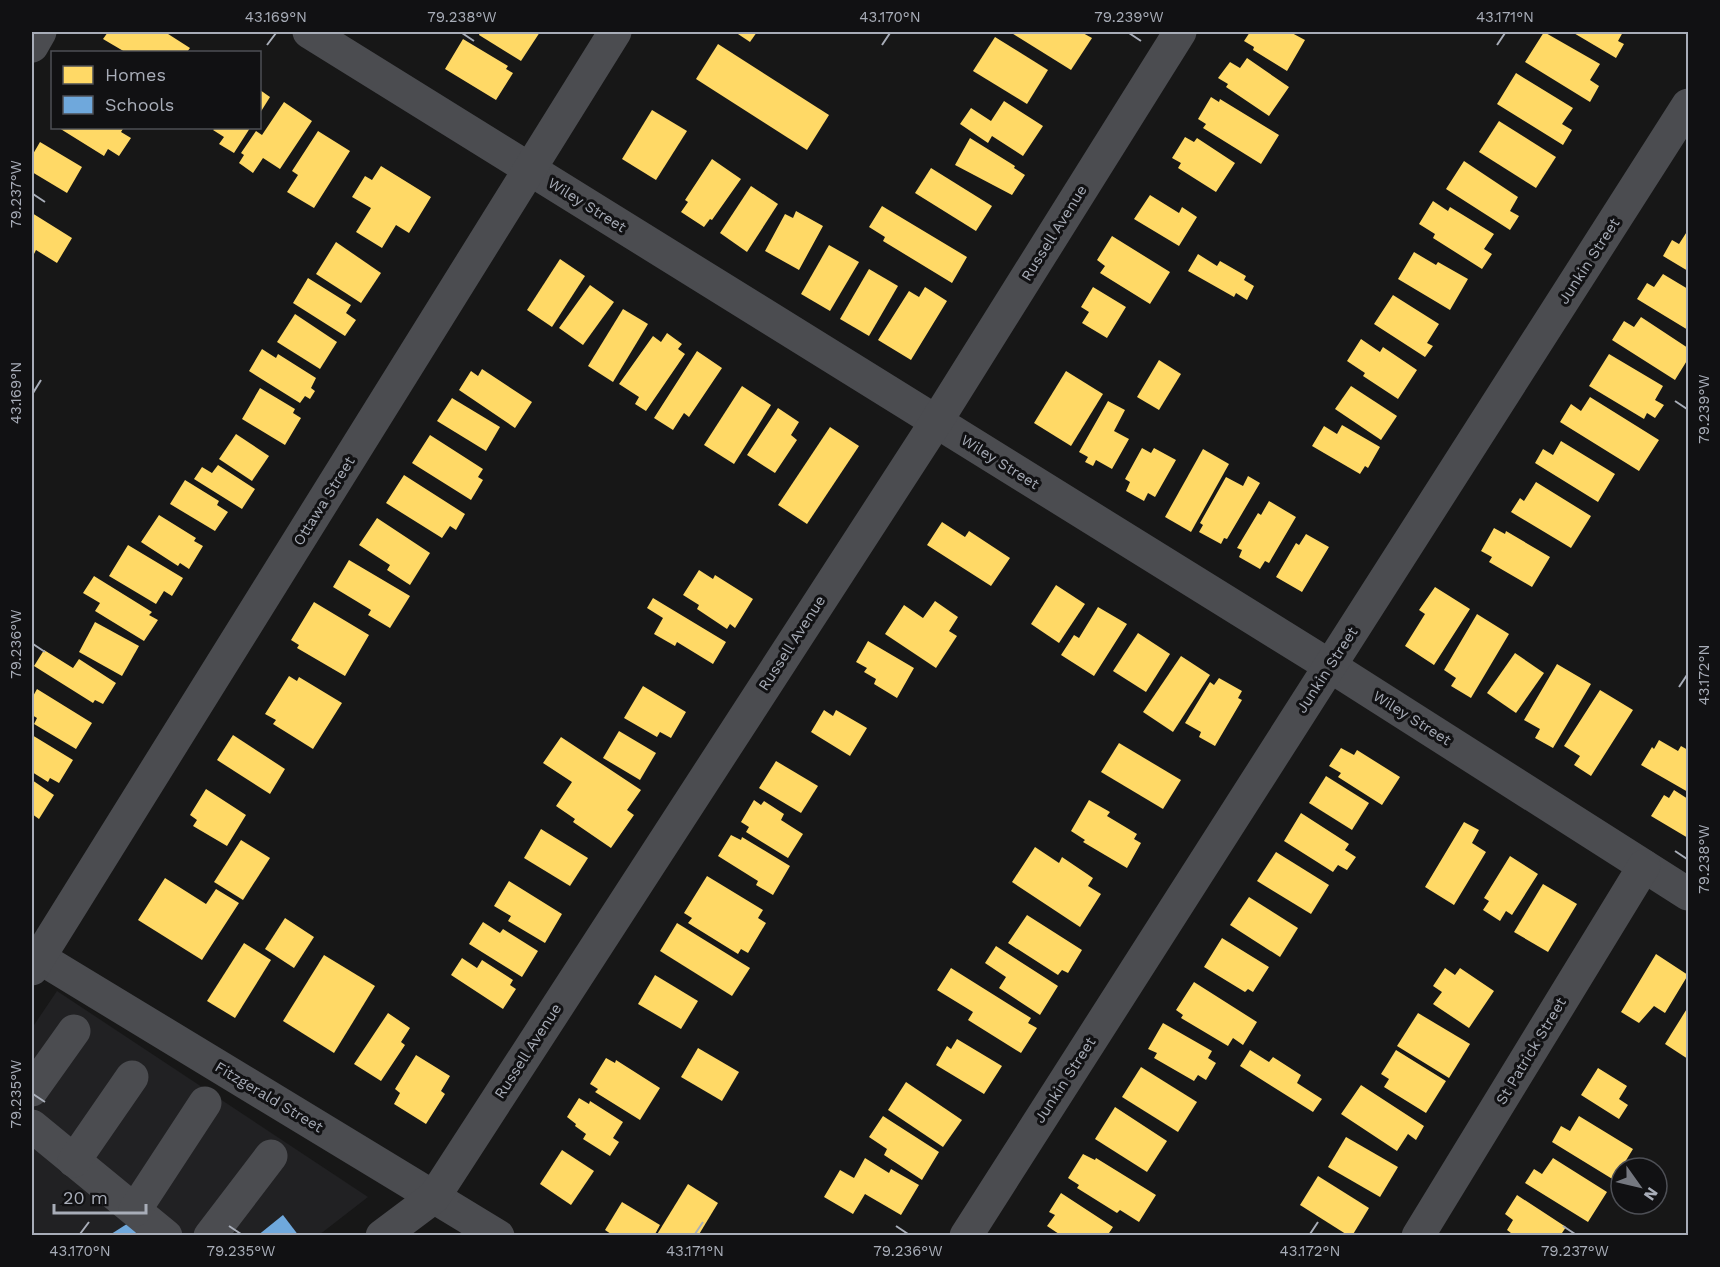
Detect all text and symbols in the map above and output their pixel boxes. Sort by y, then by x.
text: 43.169°N [245,8,307,26]
text: 79.238°W [427,8,497,26]
text: 43.170°N [859,8,921,26]
text: 79.239°W [1094,8,1164,26]
text: 43.171°N [1476,8,1534,26]
legend [51,51,261,129]
text: Homes [105,64,166,85]
text: Schools [105,94,174,115]
text: 79.237°W [7,160,25,228]
street label: Wiley Street [545,174,630,237]
street label: Russell Avenue [1017,182,1091,284]
street label: Junkin Street [1555,214,1624,307]
text: 43.169°N [7,362,25,424]
text: 79.239°W [1695,374,1713,444]
street label: Wiley Street [958,431,1043,494]
street label: Ottawa Street [289,452,359,549]
street label: Russell Avenue [755,592,829,694]
text: 79.236°W [7,609,25,679]
street label: Junkin Street [1293,623,1362,716]
text: 43.172°N [1695,644,1713,706]
street label: Wiley Street [1370,687,1455,750]
text: 79.238°W [1695,824,1713,894]
street label: St Patrick Street [1492,994,1570,1108]
street label: Russell Avenue [491,1000,565,1102]
street label: Junkin Street [1031,1033,1100,1126]
street label: Fitzgerald Street [212,1058,327,1137]
text: 79.235°W [7,1060,25,1129]
north arrow [1609,1156,1669,1216]
scale bar [54,1177,146,1215]
text: N [1640,1184,1662,1204]
text: 20 m [63,1187,108,1208]
text: 43.170°N [49,1242,111,1260]
text: 79.235°W [207,1242,276,1260]
text: 43.171°N [666,1242,724,1260]
text: 79.236°W [873,1242,943,1260]
text: 43.172°N [1279,1242,1341,1260]
text: 79.237°W [1541,1242,1609,1260]

